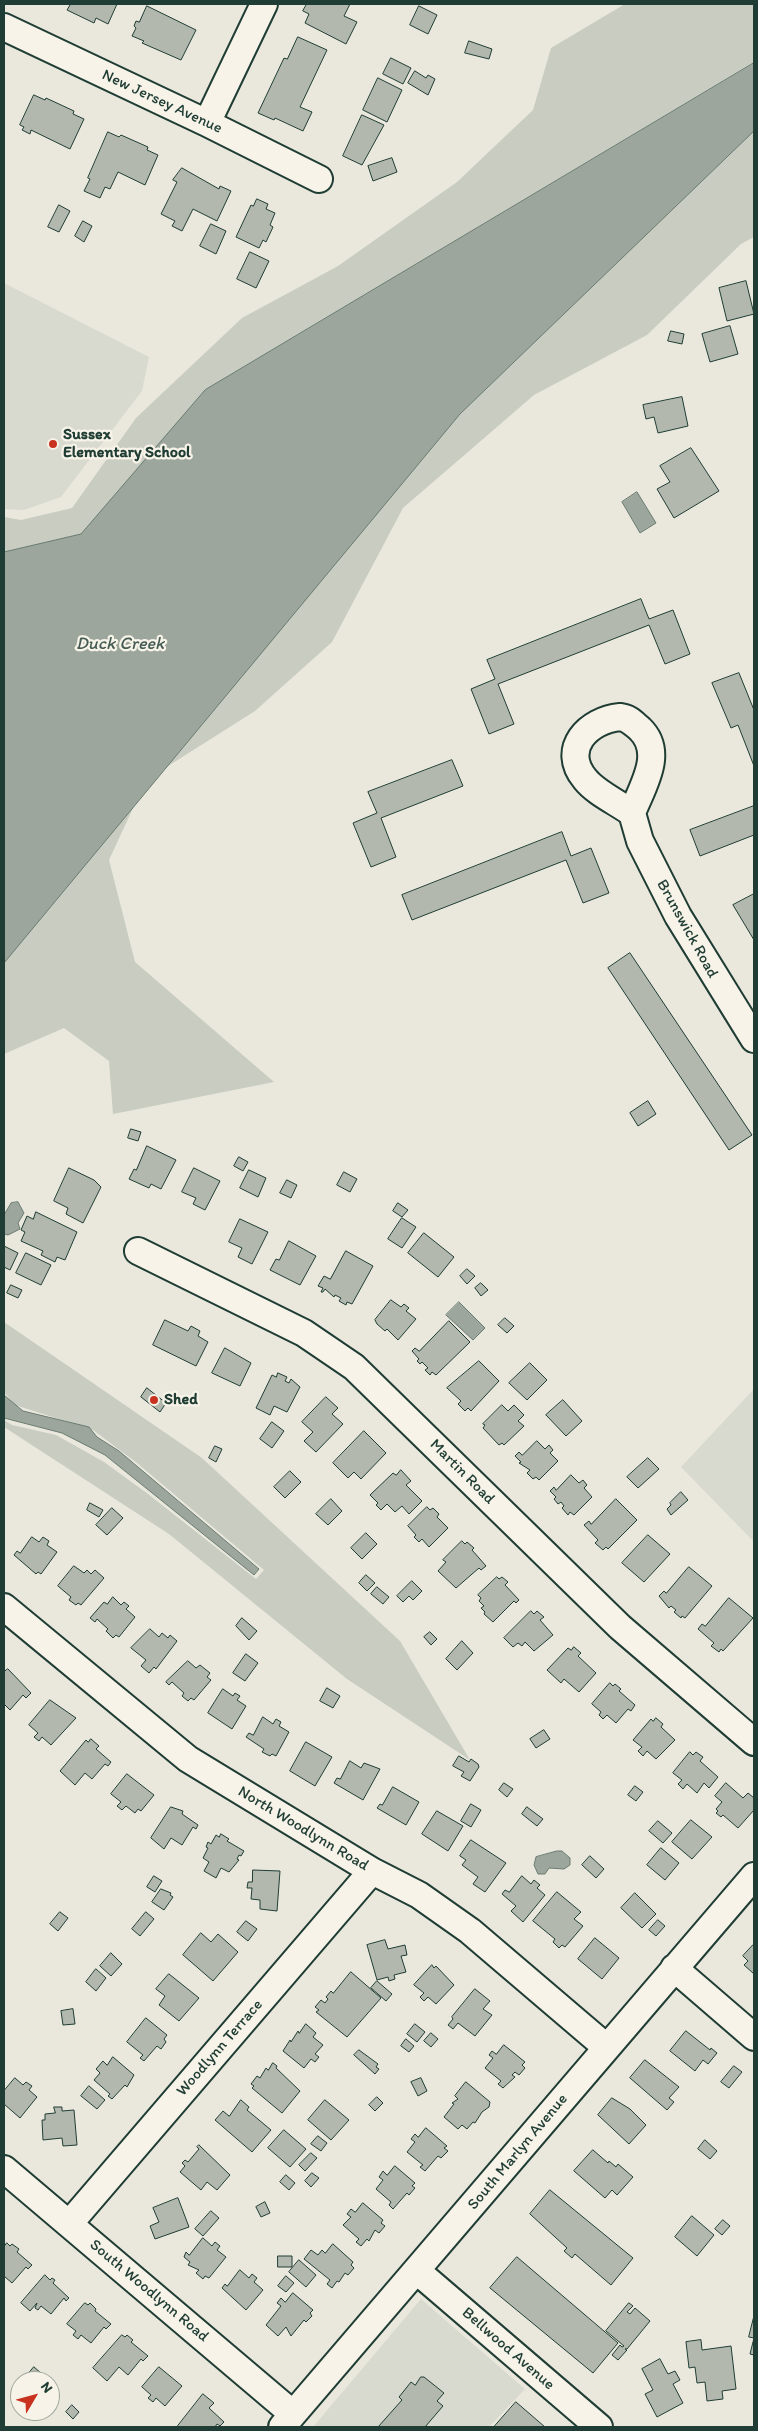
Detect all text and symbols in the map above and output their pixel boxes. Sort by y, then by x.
street label: New Jersey Avenue [99,66,225,138]
place label: Sussex Elementary School [63,425,191,463]
marker: Sussex Elementary School [47,438,59,450]
water label: Duck Creek [76,633,164,655]
street label: Brunswick Road [652,876,722,982]
place label: Shed [164,1390,198,1410]
marker: Shed [148,1394,160,1406]
street label: Martin Road [425,1435,499,1509]
street label: North Woodlynn Road [234,1782,372,1876]
street label: Woodlynn Terrace [173,1996,267,2100]
street label: South Marlyn Avenue [464,2090,572,2214]
street label: South Woodlynn Road [85,2236,213,2346]
street label: Bellwood Avenue [458,2303,558,2395]
north arrow [10,2371,60,2421]
text: N [37,2378,56,2396]

